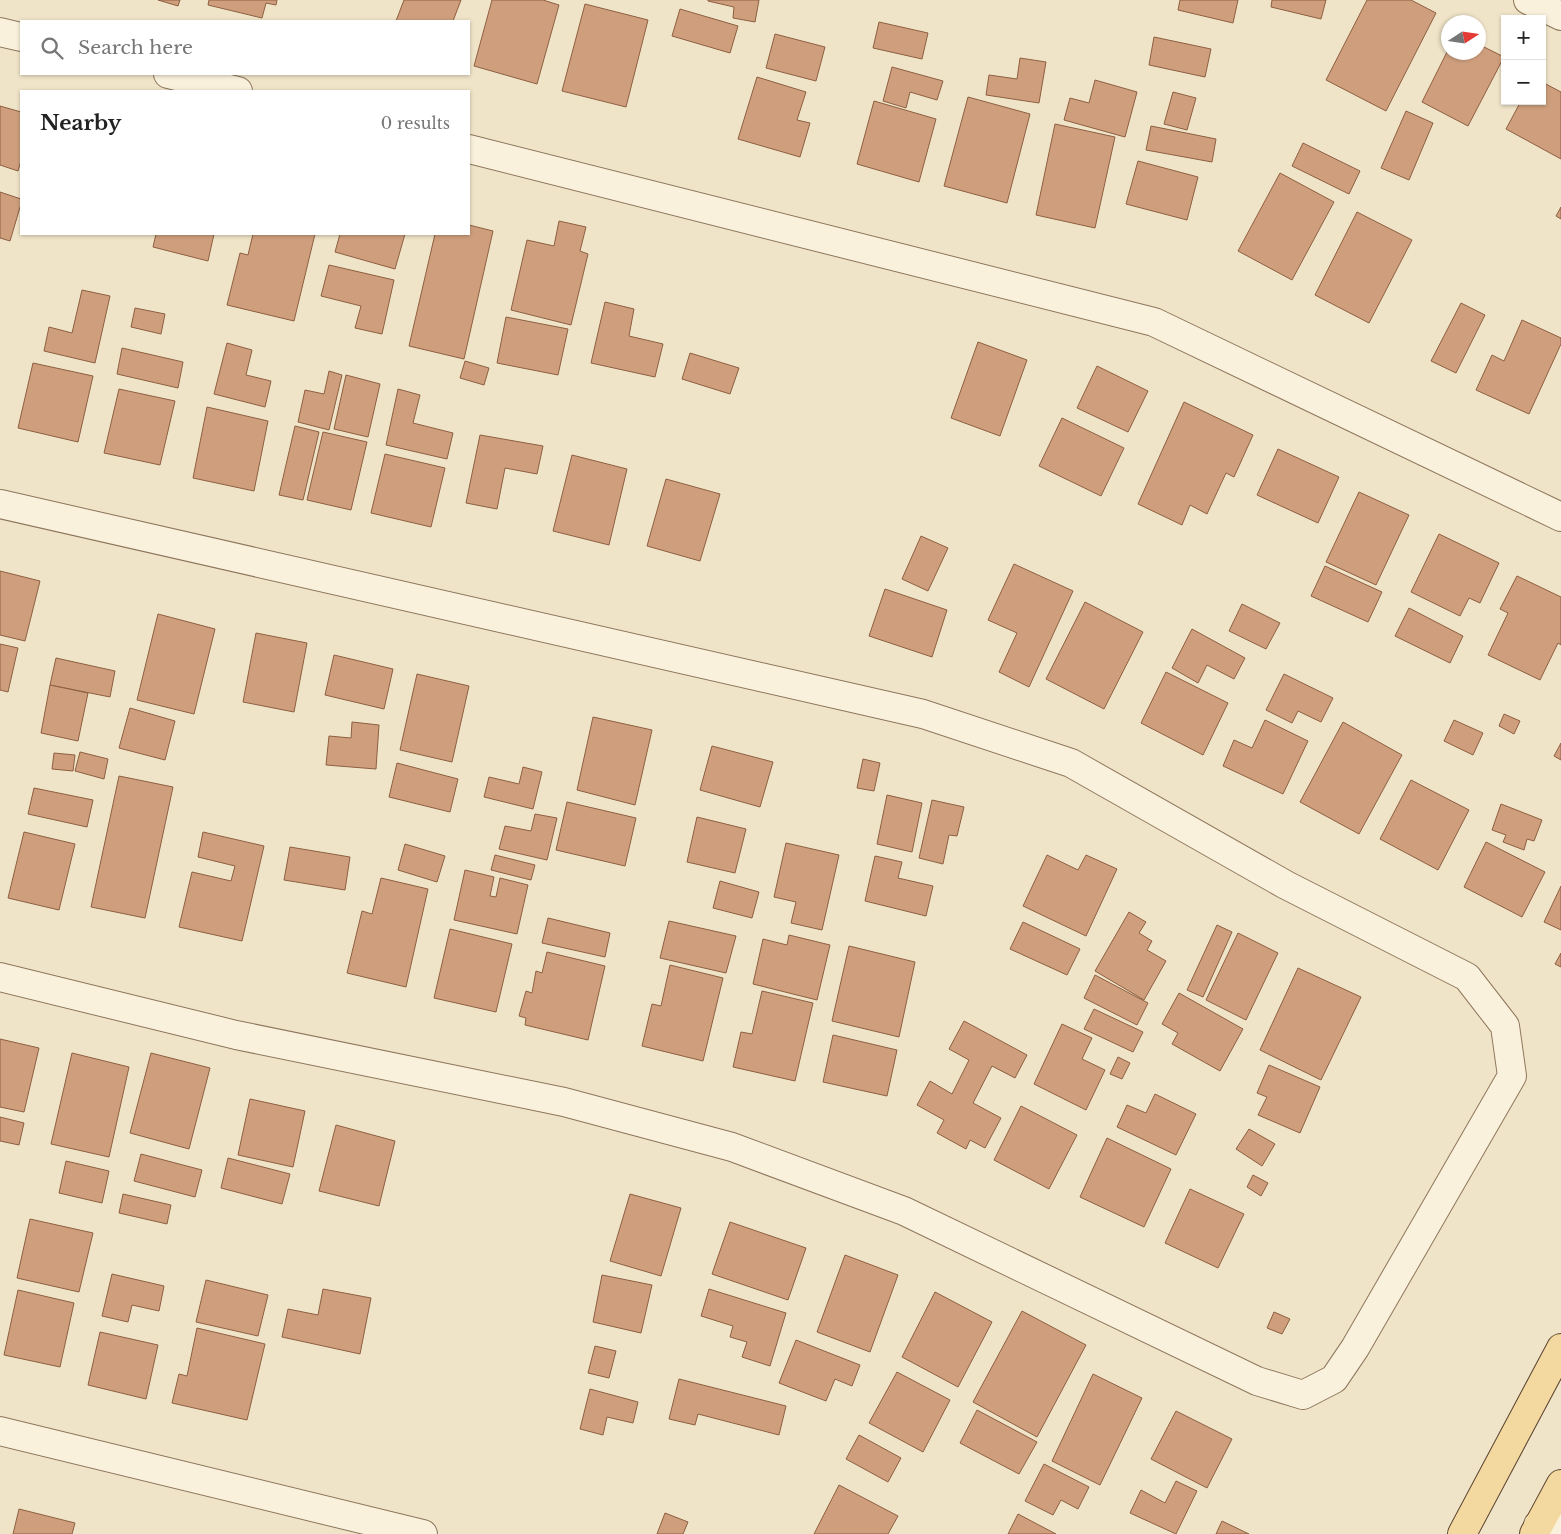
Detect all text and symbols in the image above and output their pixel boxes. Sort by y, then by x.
north arrow [1441,15,1486,60]
map controls [1501,15,1546,105]
button: + [1501,15,1546,60]
search box [20,20,470,75]
icon: search [38,34,66,62]
text: Search here [78,36,193,59]
button: − [1501,60,1546,105]
text: Nearby [40,110,121,136]
text: 0 results [381,113,450,133]

